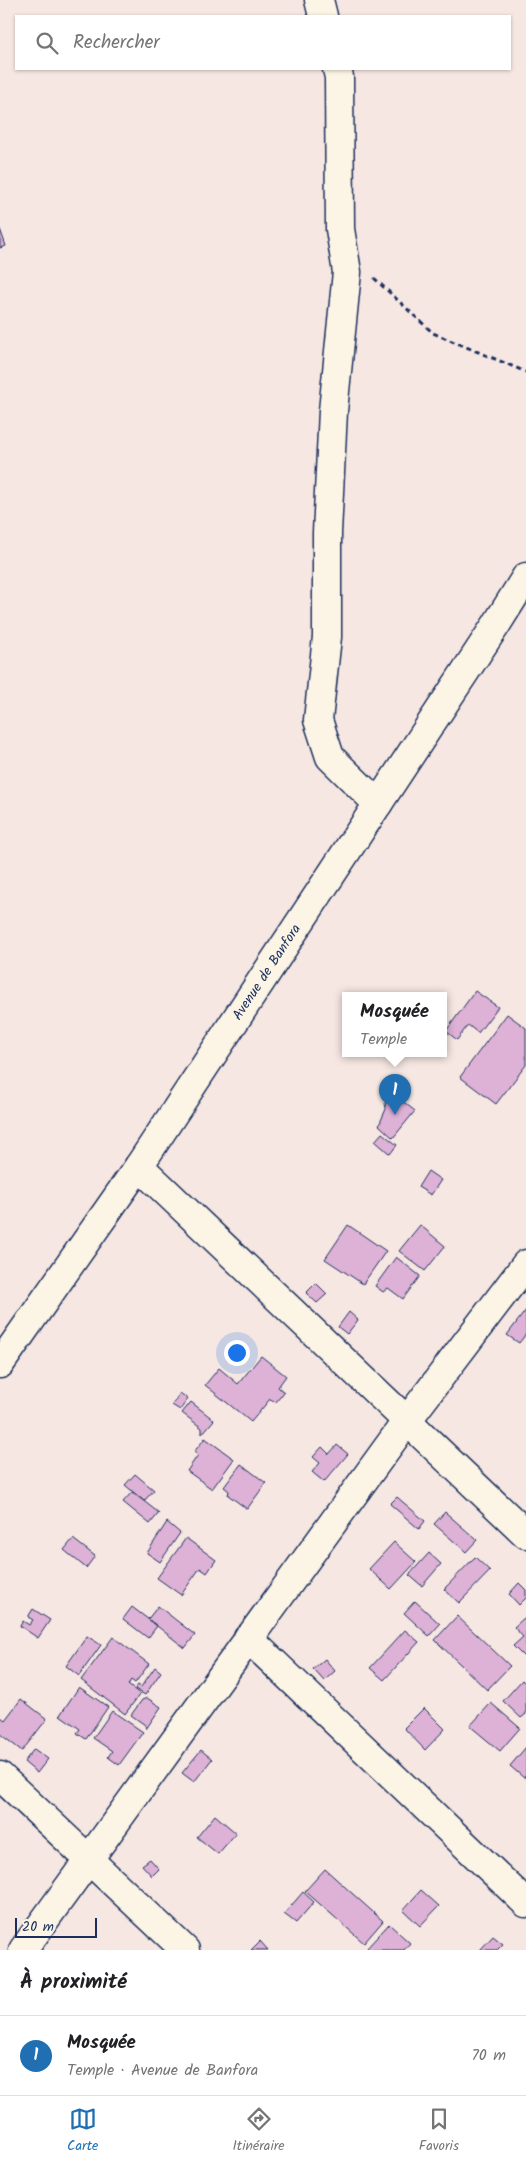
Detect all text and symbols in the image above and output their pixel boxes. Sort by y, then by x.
search box [15,15,511,70]
text: Rechercher [73,28,160,58]
icon: search [33,29,61,57]
street label: Avenue de Banfora [227,920,307,1025]
popup [342,992,447,1057]
text: Mosquée [360,997,429,1027]
text: Temple [360,1027,407,1052]
pin: 1 [379,1074,411,1115]
your location [224,1340,250,1366]
scale bar [15,1915,98,1938]
text: 20 m [22,1916,54,1938]
text: À proximité [20,1966,127,1999]
text: Mosquée [67,2028,136,2058]
text: 1 [34,2043,38,2068]
text: 70 m [471,2043,506,2068]
text: Temple · Avenue de Banfora [67,2058,258,2083]
tab: Carte [67,2105,98,2157]
tab: Itinéraire [233,2105,285,2157]
tab: Favoris [419,2105,459,2157]

